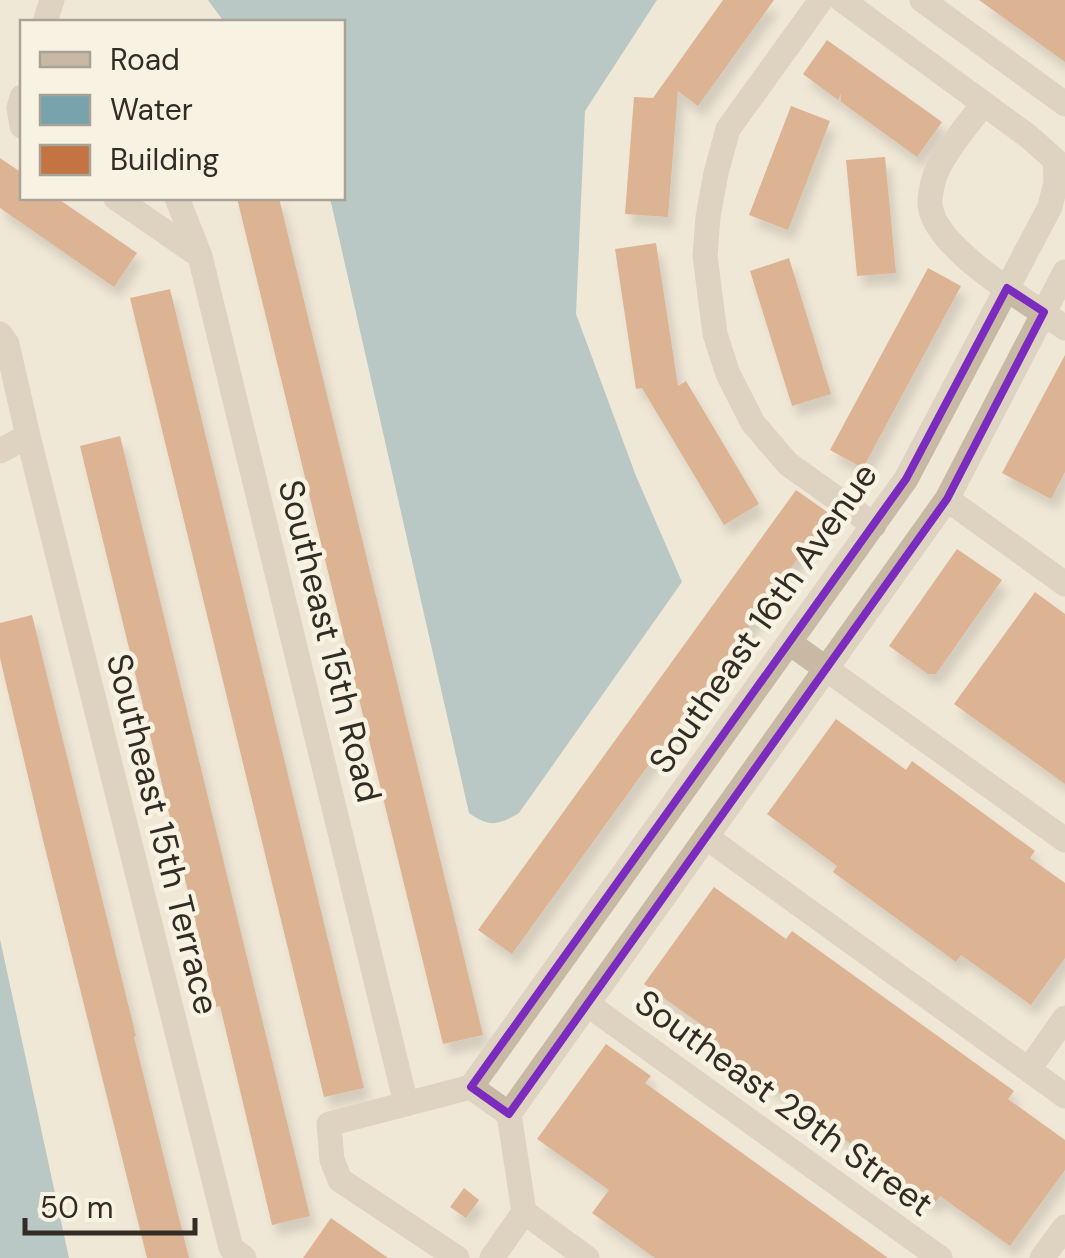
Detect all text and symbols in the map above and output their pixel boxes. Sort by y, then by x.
legend [20,20,345,200]
text: Road [110,40,180,79]
text: Water [110,90,193,129]
text: Building [110,140,219,179]
street label: Southeast 16th Avenue [638,454,888,782]
street label: Southeast 15th Road [268,475,392,807]
street label: Southeast 15th Terrace [96,649,230,1019]
street label: Southeast 29th Street [626,979,942,1227]
scale bar [25,1173,195,1235]
text: 50 m [40,1188,114,1227]

